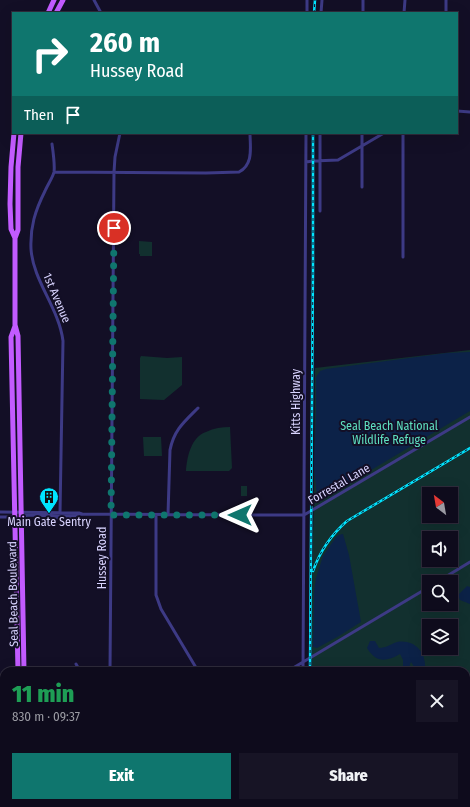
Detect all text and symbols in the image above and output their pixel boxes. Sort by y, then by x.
text: 260 m [90,26,160,59]
icon: right [24,28,76,80]
text: Hussey Road [90,60,184,82]
icon: arrive [62,104,84,126]
text: Then [24,106,54,124]
pin [97,211,131,245]
icon: arrive [103,217,125,239]
street label: 1st Avenue [40,271,74,325]
street label: Kitts Highway [289,368,303,435]
park label: Seal Beach National Wildlife Refuge [340,419,438,447]
street label: Forrestal Lane [306,461,373,507]
building icon: Main Gate Sentry [38,486,60,514]
north arrow [422,487,458,523]
map controls [422,487,458,655]
position arrow [219,494,261,536]
place label: Main Gate Sentry [7,515,91,529]
street label: Hussey Road [95,527,109,589]
button: sound [422,531,458,567]
street label: Seal Beach Boulevard [5,541,21,647]
button: search [422,575,458,611]
button: layers [422,619,458,655]
text: 11 min [12,680,74,708]
button: close [416,680,458,722]
text: 830 m · 09:37 [12,709,80,724]
button: Exit [12,753,231,799]
button: Share [239,753,458,799]

